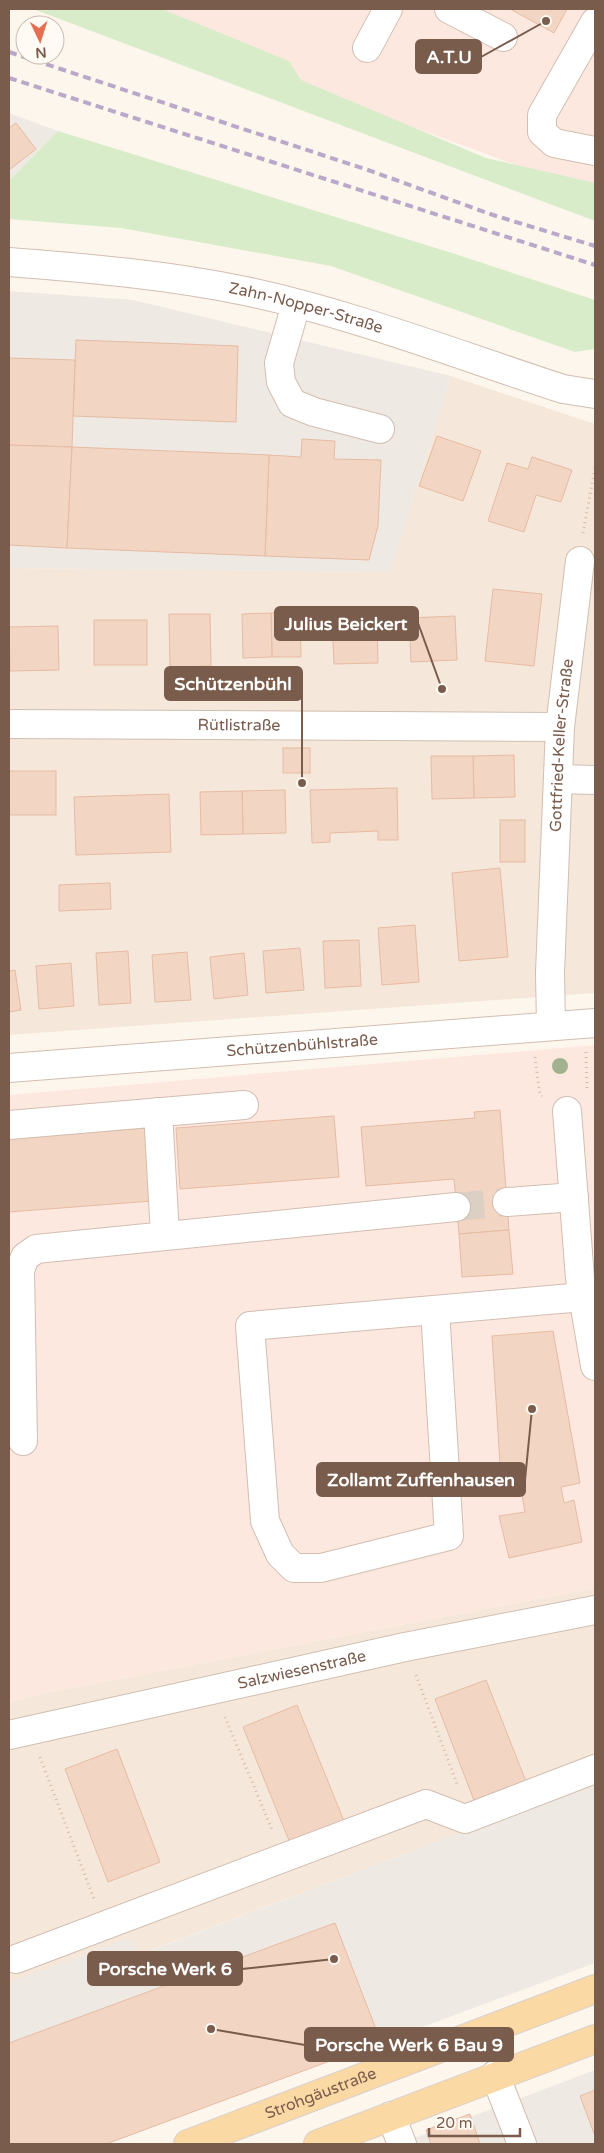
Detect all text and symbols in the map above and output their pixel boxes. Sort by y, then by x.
north arrow [15,15,65,65]
callout: A.T.U [416,40,481,73]
text: N [35,44,47,61]
text: A.T.U [426,46,472,68]
street label: Zahn-Nopper-Straße [227,278,385,338]
callout: Julius Beickert [275,607,418,640]
text: Julius Beickert [284,613,408,635]
street label: Gottfried-Keller-Straße [546,658,578,832]
callout: Schützenbühl [165,667,302,700]
text: Schützenbühl [174,673,292,695]
street label: Rütlistraße [197,715,281,735]
street label: Schützenbühlstraße [226,1030,379,1061]
callout: Zollamt Zuffenhausen [317,1463,525,1496]
text: Zollamt Zuffenhausen [327,1469,515,1491]
street label: Salzwiesenstraße [236,1646,368,1694]
callout: Porsche Werk 6 [88,1952,242,1985]
text: Porsche Werk 6 [98,1958,232,1980]
callout: Porsche Werk 6 Bau 9 [305,2028,513,2061]
text: Porsche Werk 6 Bau 9 [315,2034,503,2056]
street label: Strohgäustraße [262,2063,379,2124]
scale bar [429,2106,520,2138]
text: 20 m [436,2114,473,2132]

